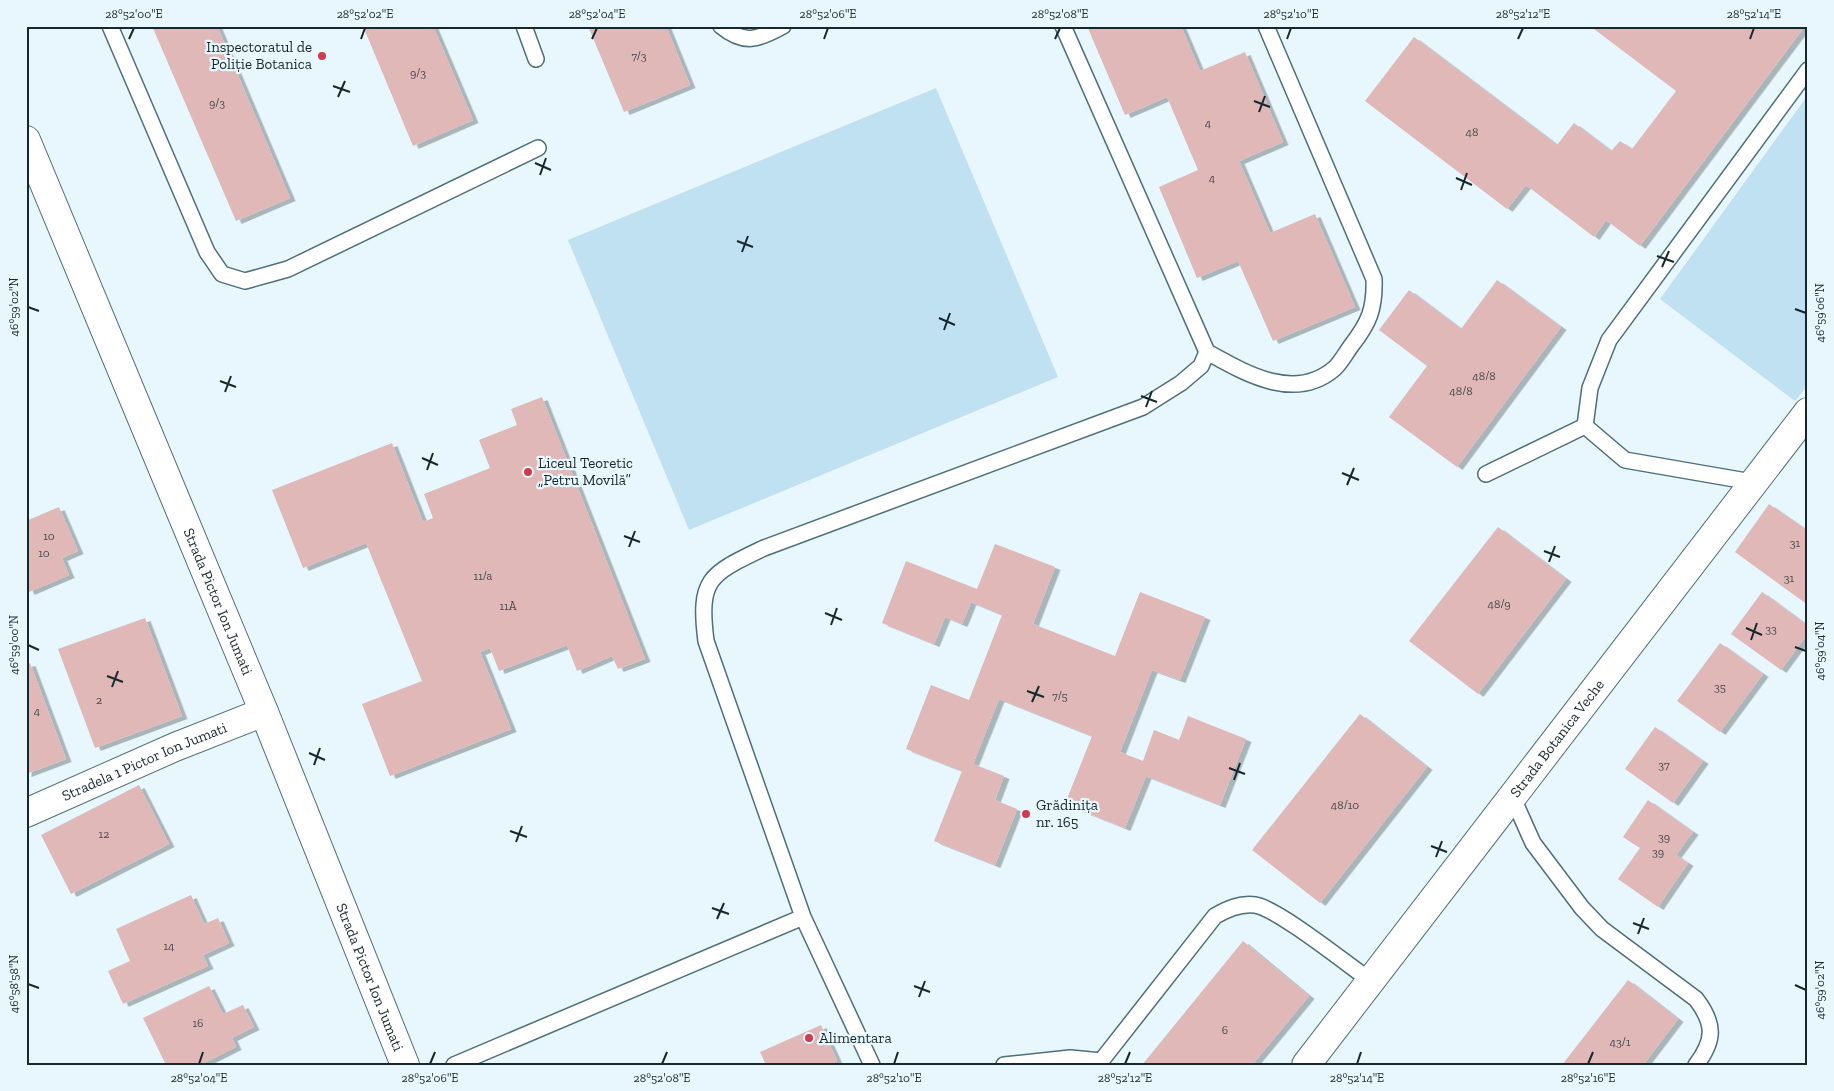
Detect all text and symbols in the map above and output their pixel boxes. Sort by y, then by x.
text: 28°52'00"E [105,7,163,21]
text: 28°52'02"E [337,7,393,21]
text: 28°52'04"E [569,7,625,21]
text: 28°52'06"E [800,7,856,21]
text: 28°52'08"E [1032,7,1088,21]
text: 28°52'10"E [1263,7,1319,21]
text: 28°52'12"E [1496,7,1550,21]
text: 28°52'14"E [1727,7,1781,21]
place label: Inspectoratul de Poliție Botanica [206,38,312,73]
house number: 7/3 [631,49,647,63]
marker: Inspectoratul de Poliție Botanica [316,50,328,62]
house number: 9/3 [410,66,426,80]
house number: 9/3 [209,96,225,110]
house number: 4 [1205,116,1212,130]
house number: 48 [1466,125,1478,139]
house number: 4 [1209,171,1216,185]
text: 46°59'02"N [7,277,21,336]
text: 46°59'06"N [1813,283,1827,343]
house number: 48/8 [1472,369,1496,383]
house number: 48/8 [1449,384,1473,398]
place label: Liceul Teoretic „Petru Movilă” [538,454,633,489]
marker: Liceul Teoretic „Petru Movilă” [522,466,534,478]
street label: Strada Pictor Ion Jumati [180,525,257,678]
house number: 10 [43,529,55,543]
house number: 31 [1790,536,1801,550]
house number: 10 [38,546,50,560]
house number: 11/a [474,569,493,583]
house number: 31 [1784,571,1795,585]
house number: 48/9 [1487,597,1511,611]
house number: 11A [499,599,517,613]
text: 46°59'00"N [7,615,21,675]
text: 46°59'04"N [1813,621,1827,680]
house number: 33 [1765,622,1777,636]
street label: Strada Botanica Veche [1506,676,1608,801]
house number: 35 [1714,680,1726,694]
house number: 7/5 [1052,689,1068,703]
house number: 2 [96,693,102,707]
house number: 4 [34,704,41,718]
street label: Stradela 1 Pictor Ion Jumati [59,719,229,805]
house number: 37 [1658,758,1670,772]
place label: Grădinița nr. 165 [1036,796,1098,831]
house number: 48/10 [1331,798,1359,812]
marker: Grădinița nr. 165 [1020,808,1032,820]
house number: 12 [99,827,109,841]
house number: 39 [1658,830,1670,844]
house number: 39 [1652,845,1664,859]
street label: Strada Pictor Ion Jumati [332,901,407,1054]
house number: 14 [163,939,175,953]
text: 46°58'58"N [7,955,21,1013]
text: 46°59'02"N [1813,960,1827,1019]
house number: 16 [193,1016,204,1030]
house number: 6 [1222,1023,1228,1037]
place label: Alimentara [819,1029,892,1047]
marker: Alimentara [803,1032,815,1044]
house number: 43/1 [1609,1035,1631,1049]
text: 28°52'04"E [171,1071,227,1085]
text: 28°52'06"E [402,1071,458,1085]
text: 28°52'08"E [634,1071,690,1085]
text: 28°52'10"E [866,1071,922,1085]
text: 28°52'12"E [1098,1071,1152,1085]
text: 28°52'14"E [1330,1071,1384,1085]
text: 28°52'16"E [1561,1071,1615,1085]

